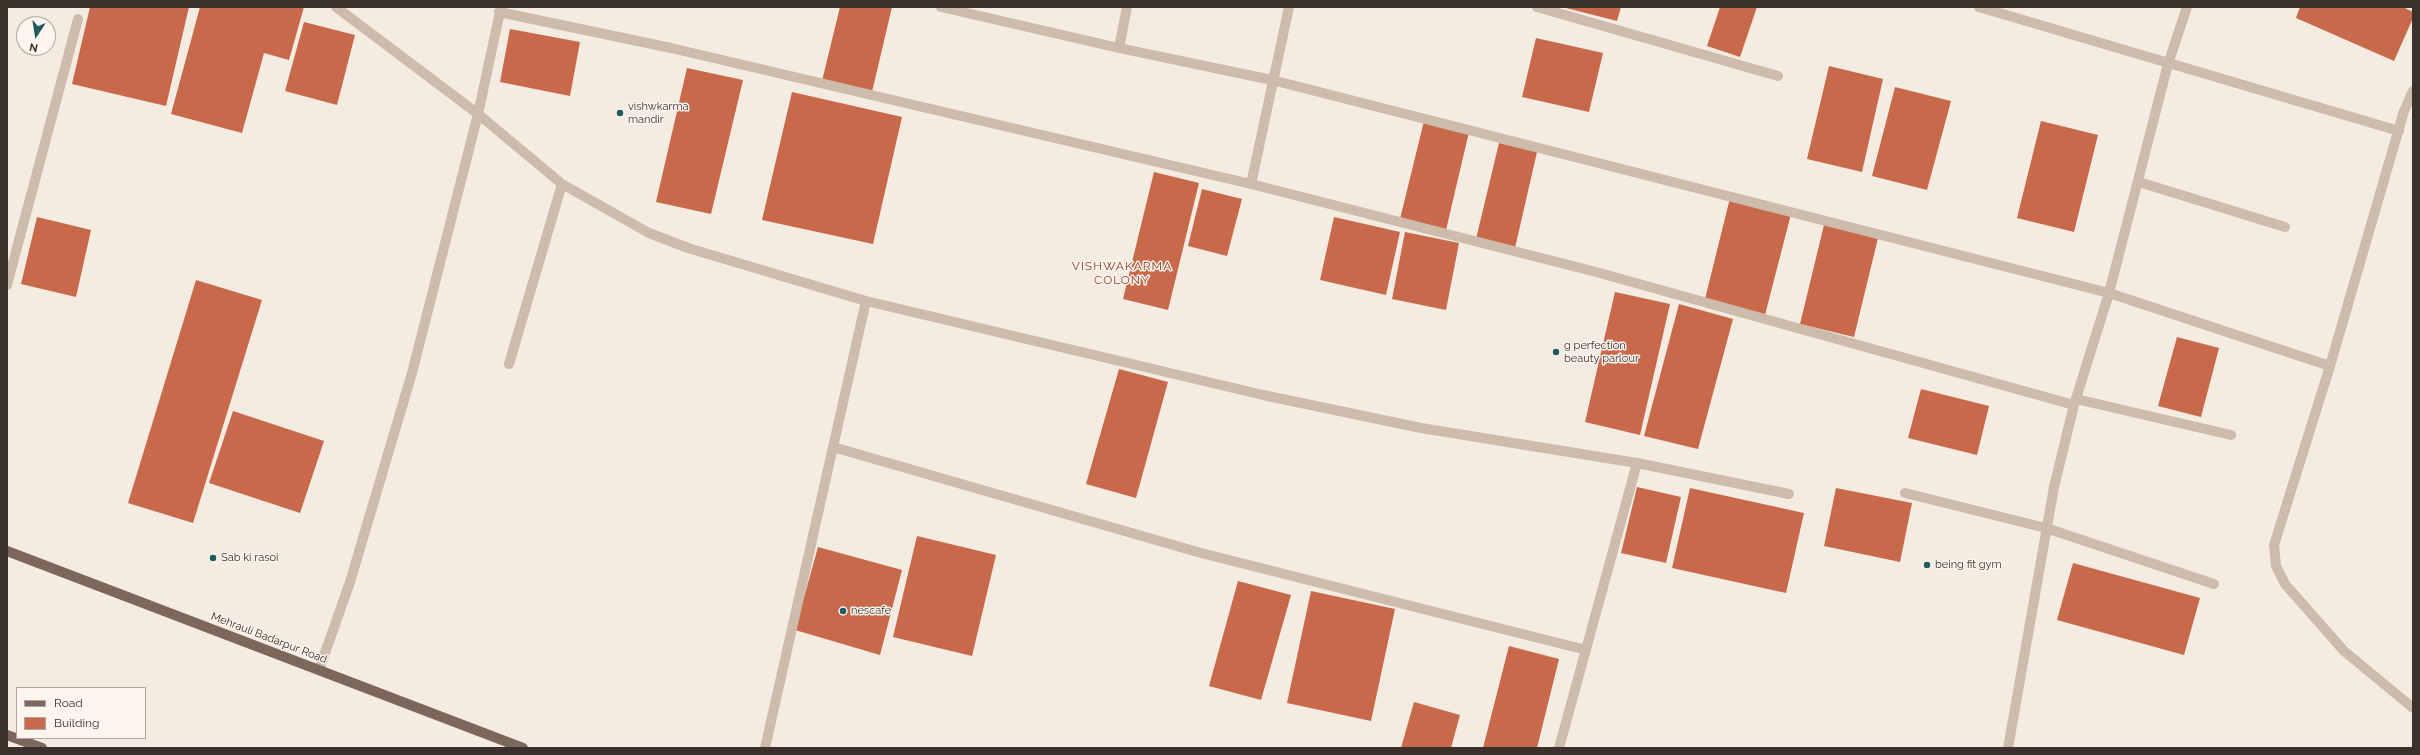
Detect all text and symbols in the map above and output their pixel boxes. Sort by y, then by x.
north arrow [16,16,56,56]
text: N [28,40,39,54]
place label: vishwkarma mandir [628,100,689,126]
marker: vishwkarma mandir [615,108,625,118]
district label: VISHWAKARMA COLONY [1072,259,1172,287]
place label: g perfection beauty parlour [1564,339,1639,365]
marker: g perfection beauty parlour [1551,347,1561,357]
place label: Sab ki rasoi [221,551,278,565]
marker: Sab ki rasoi [208,553,218,563]
place label: being fit gym [1935,558,2002,572]
marker: being fit gym [1922,560,1932,570]
place label: nescafe [851,604,891,618]
marker: nescafe [838,606,848,616]
street label: Mehrauli Badarpur Road [209,610,329,666]
legend [16,687,146,739]
text: Road [54,696,83,710]
text: Building [54,716,100,730]

